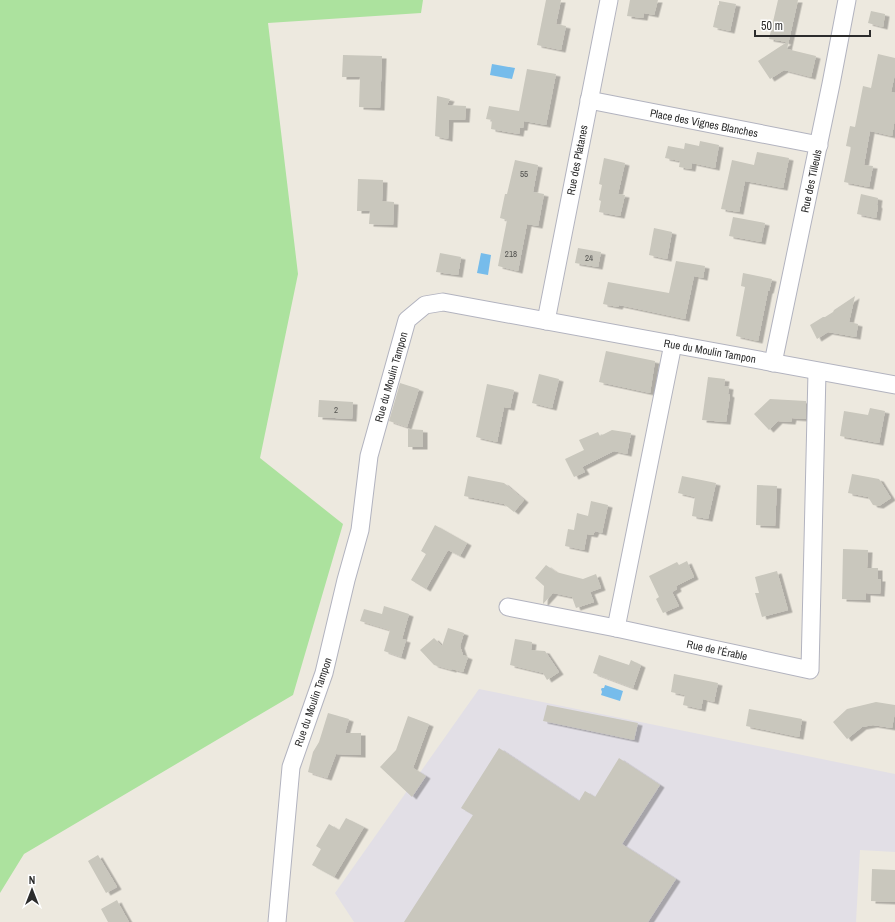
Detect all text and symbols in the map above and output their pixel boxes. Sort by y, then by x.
scale bar [755,12,870,38]
text: 50 m [761,18,783,34]
street label: Place des Vignes Blanches [649,106,760,140]
street label: Rue des Platanes [563,123,591,196]
street label: Rue des Tilleuls [797,148,825,214]
house number: 55 [520,168,528,180]
house number: 218 [505,248,517,260]
house number: 24 [585,252,593,264]
street label: Rue du Moulin Tampon [371,330,411,424]
street label: Rue du Moulin Tampon [663,336,757,366]
house number: 2 [334,404,338,416]
street label: Rue de l’Érable [685,637,749,663]
street label: Rue du Moulin Tampon [291,656,335,748]
north arrow [12,870,52,910]
text: N [29,873,35,887]

